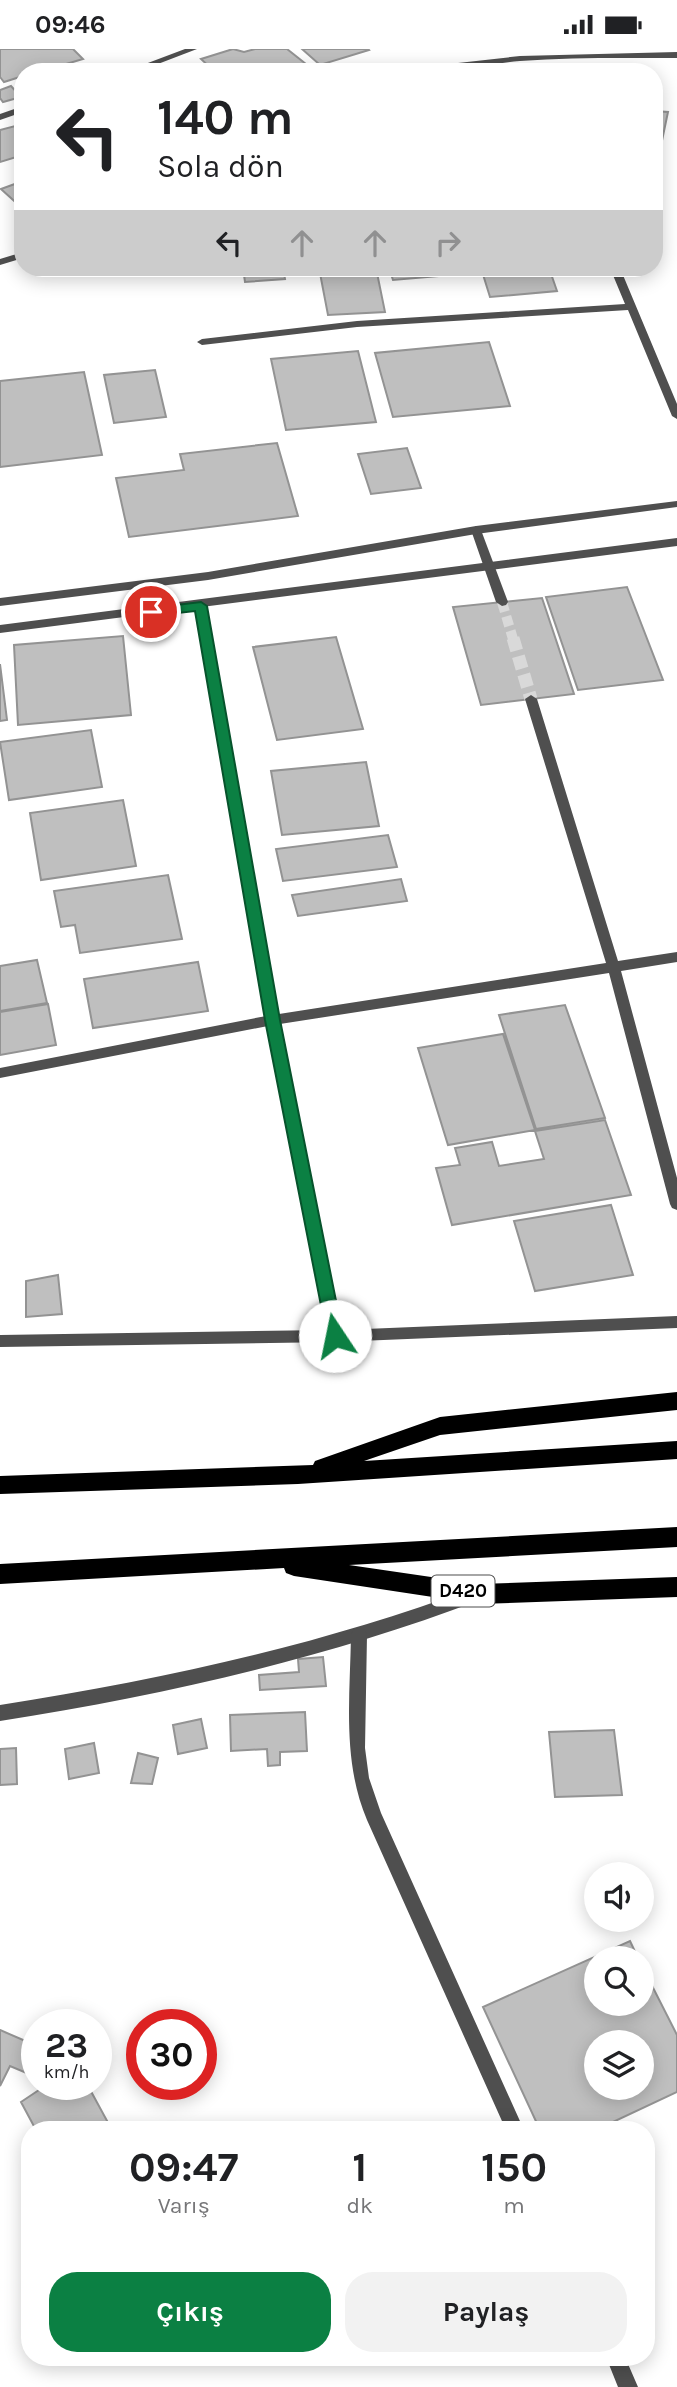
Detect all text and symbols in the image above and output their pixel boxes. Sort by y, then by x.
text: 09:46 [35,9,106,40]
text: 140 m [157,89,294,146]
icon: left [42,91,133,182]
text: Sola dön [157,148,284,185]
icon: left [210,224,248,262]
icon: ahead [283,224,321,262]
icon: ahead [356,224,394,262]
icon: right [429,224,467,262]
pin [121,582,181,642]
icon: arrive [132,593,170,631]
position arrow [298,1299,372,1373]
road number: D420 [432,1575,494,1607]
map controls [584,1862,654,2100]
button: sound [584,1862,654,1932]
button: search [584,1946,654,2016]
speed limit sign: 30 [126,2009,217,2100]
text: 23 [45,2025,88,2066]
button: layers [584,2030,654,2100]
text: km/h [44,2061,89,2083]
text: 09:47 [129,2142,238,2192]
text: 1 [352,2142,367,2192]
text: 150 [481,2142,547,2192]
text: Varış [158,2192,210,2219]
text: dk [346,2192,373,2219]
text: m [503,2192,525,2219]
button: Çıkış [49,2272,331,2352]
button: Paylaş [345,2272,627,2352]

